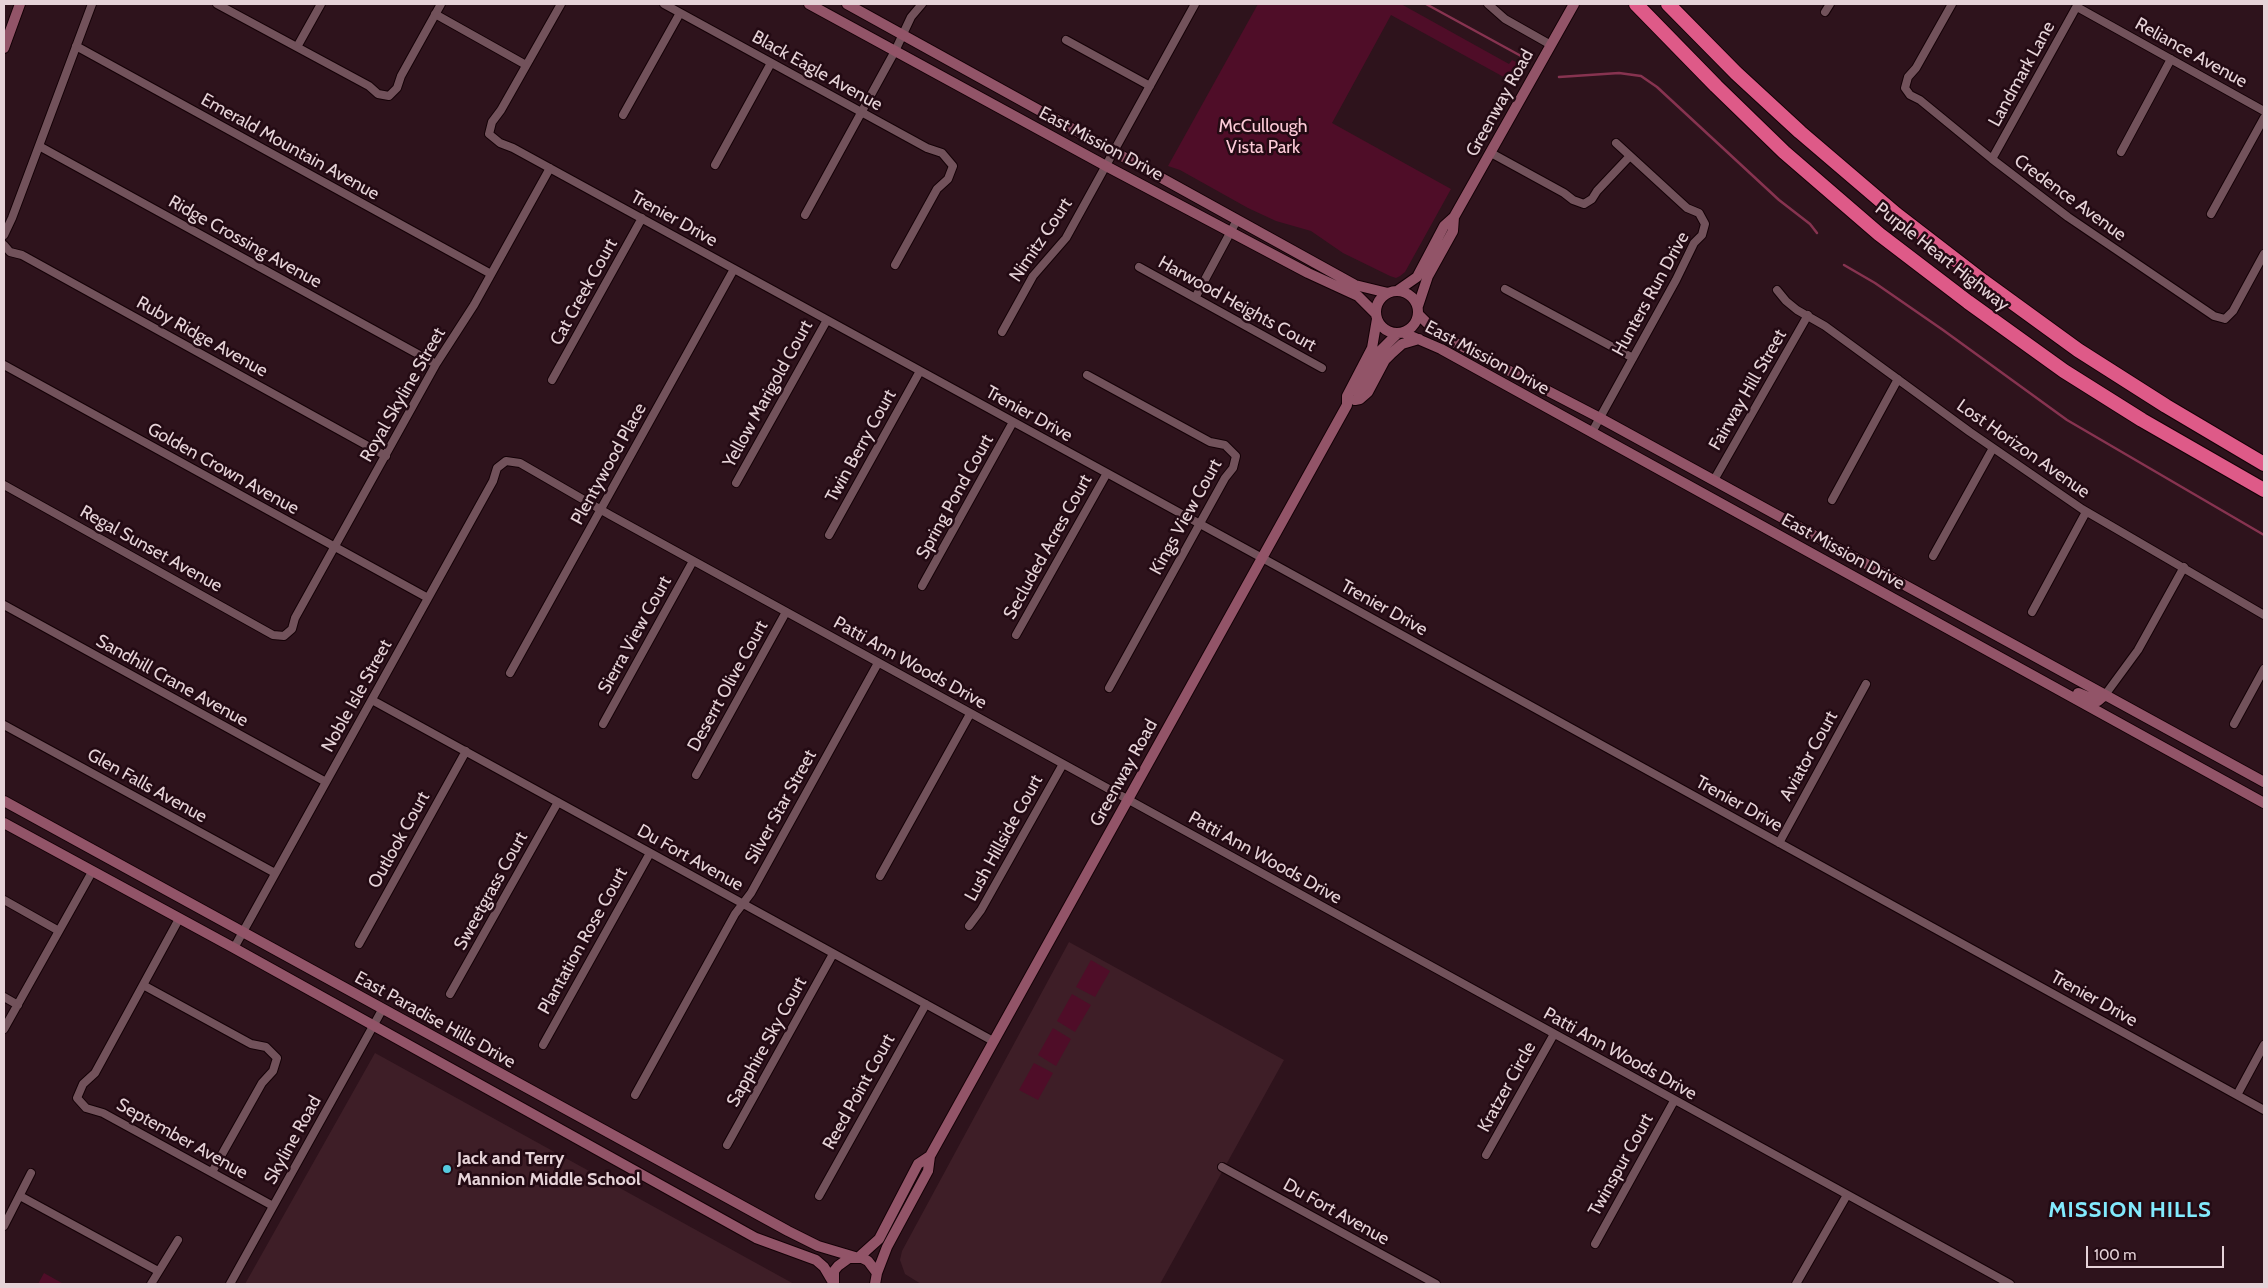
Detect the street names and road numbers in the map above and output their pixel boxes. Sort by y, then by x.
street label: Reliance Avenue [2131,13,2251,93]
street label: Landmark Lane [1984,18,2060,130]
street label: Black Eagle Avenue [748,26,886,116]
street label: Greenway Road [1462,46,1538,160]
street label: Emerald Mountain Avenue [197,89,383,205]
street label: East Mission Drive [1035,102,1167,186]
street label: Credence Avenue [2010,150,2130,246]
street label: Trenier Drive [627,186,721,252]
street label: Ridge Crossing Avenue [165,191,325,293]
street label: Nimitz Court [1005,194,1077,286]
street label: Purple Heart Highway [1871,198,2013,316]
street label: Hunters Run Drive [1608,228,1694,360]
street label: Cat Creek Court [546,235,622,349]
street label: Harwood Heights Court [1154,252,1320,356]
street label: Ruby Ridge Avenue [133,292,271,382]
street label: East Mission Drive [1421,316,1553,400]
street label: Yellow Marigold Court [719,317,817,471]
street label: Royal Skyline Street [356,324,450,466]
street label: Fairway Hill Street [1705,326,1791,454]
street label: Trenier Drive [982,381,1076,447]
street label: Twin Berry Court [821,386,901,506]
street label: Lost Horizon Avenue [1952,395,2094,503]
street label: Plentywood Place [567,399,651,529]
street label: Golden Crown Avenue [143,418,303,520]
street label: Spring Pond Court [912,431,998,563]
street label: Kings View Court [1145,455,1227,579]
street label: Secluded Acres Court [999,471,1097,623]
street label: Regal Sunset Avenue [76,501,226,597]
street label: East Mission Drive [1778,509,1908,595]
street label: Sierra View Court [594,572,676,698]
street label: Trenier Drive [1337,575,1431,641]
street label: Patti Ann Woods Drive [830,612,990,714]
street label: Deserrt Olive Court [683,617,773,755]
street label: Sandhill Crane Avenue [92,630,252,732]
street label: Noble Isle Street [317,636,397,756]
street label: Aviator Court [1776,707,1842,805]
street label: Greenway Road [1086,716,1162,830]
street label: Glen Falls Avenue [83,744,211,828]
street label: Silver Star Street [741,746,821,868]
street label: Lush Hillside Court [960,771,1048,905]
street label: Trenier Drive [1692,771,1786,837]
street label: Outlook Court [364,788,434,892]
street label: Patti Ann Woods Drive [1185,807,1345,909]
street label: Du Fort Avenue [633,820,747,896]
street label: Sweetgrass Court [450,828,532,954]
street label: Plantation Rose Court [534,864,632,1018]
street label: Trenier Drive [2047,966,2141,1032]
street label: East Paradise Hills Drive [351,967,519,1073]
street label: Sapphire Sky Court [722,973,812,1111]
street label: Patti Ann Woods Drive [1540,1003,1700,1105]
street label: Reed Point Court [818,1030,900,1154]
street label: Kratzer Circle [1473,1038,1541,1136]
street label: Skyline Road [260,1092,326,1188]
street label: September Avenue [113,1094,251,1184]
street label: Twinspur Court [1584,1110,1658,1220]
street label: Du Fort Avenue [1279,1174,1393,1250]

